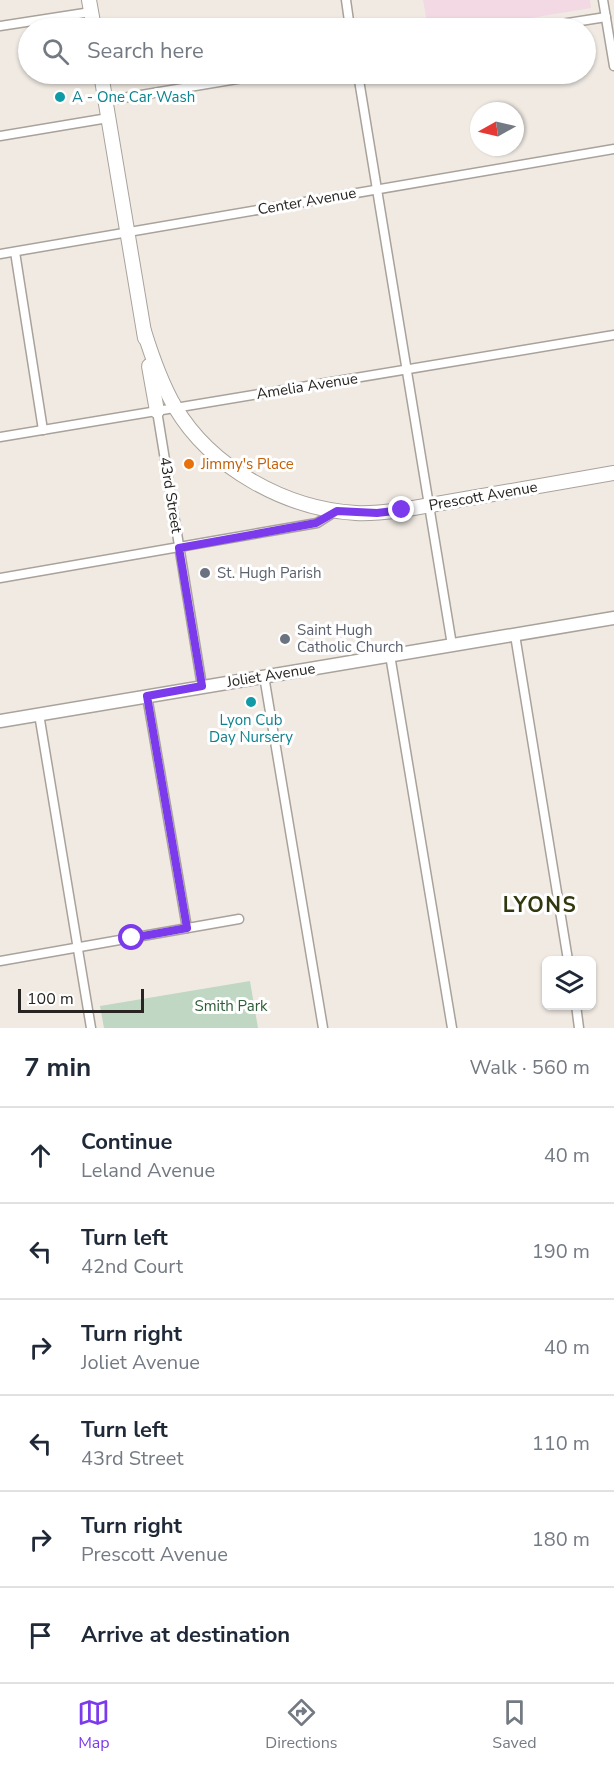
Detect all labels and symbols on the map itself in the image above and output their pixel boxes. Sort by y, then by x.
place label: A - One Car Wash [72,87,195,107]
marker: A - One Car Wash [53,90,67,104]
north arrow [470,102,524,156]
street label: Center Avenue [256,183,358,219]
street label: Amelia Avenue [255,368,359,404]
place label: Jimmy's Place [200,454,294,474]
street label: 43rd Street [155,456,187,535]
marker: Jimmy's Place [182,457,196,471]
street label: Prescott Avenue [427,477,539,515]
route end [388,496,414,522]
place label: St. Hugh Parish [217,563,322,583]
marker: St. Hugh Parish [198,566,212,580]
place label: Saint Hugh Catholic Church [297,620,403,657]
marker: Saint Hugh Catholic Church [278,632,292,646]
street label: Joliet Avenue [224,658,317,692]
marker: Lyon Cub Day Nursery [244,695,258,709]
place label: Lyon Cub Day Nursery [209,710,293,747]
district label: LYONS [503,891,577,919]
route start [118,924,144,950]
scale bar [18,986,144,1013]
park label: Smith Park [194,996,268,1016]

